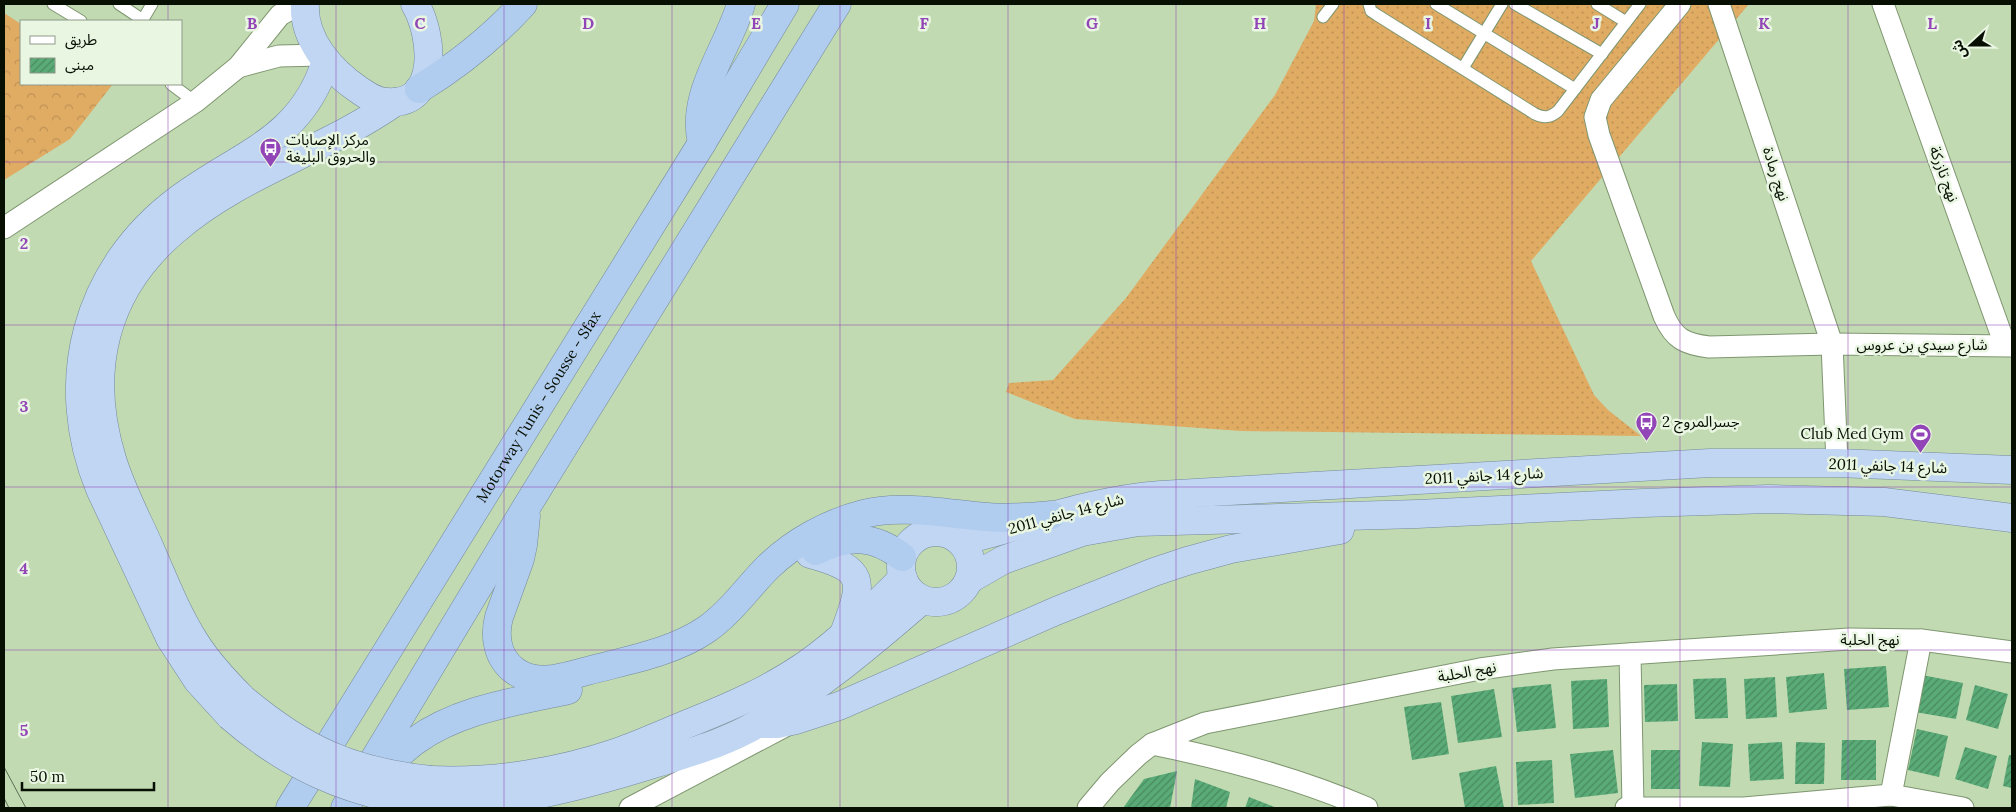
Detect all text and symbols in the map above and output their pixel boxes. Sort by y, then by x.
text: B [247,13,258,33]
text: C [414,13,426,33]
text: D [582,13,594,33]
text: E [751,13,761,33]
text: F [919,13,929,33]
text: G [1086,13,1098,33]
text: H [1254,13,1267,33]
text: I [1425,13,1431,33]
text: J [1592,13,1600,33]
text: K [1758,13,1770,33]
text: L [1927,13,1937,33]
legend [20,20,182,85]
north arrow [1946,20,1996,70]
text: طريق [65,30,97,50]
text: ش [1947,37,1971,62]
text: مبنى [65,55,94,74]
place label: مركز الإصابات والحروق البليغة [286,130,376,166]
bus stop icon: مركز الإصابات والحروق البليغة [258,137,282,168]
street label: نهج تازركة [1923,143,1963,205]
street label: نهج رمادة [1756,144,1794,204]
text: 2 [20,233,28,253]
street label: Motorway Tunis - Sousse - Sfax [472,307,605,506]
street label: شارع سيدي بن عروس [1856,335,1988,357]
text: 3 [20,396,29,416]
bus stop icon: جسرالمروج 2 [1634,410,1658,441]
place label: جسرالمروج 2 [1662,412,1740,434]
sports icon: Club Med Gym [1908,422,1932,453]
place label: Club Med Gym [1800,424,1904,443]
street label: شارع 14 جانفي 2011 [1828,454,1948,480]
street label: شارع 14 جانفي 2011 [1424,463,1544,491]
street label: شارع 14 جانفي 2011 [1006,489,1127,541]
text: 4 [20,558,29,578]
street label: نهج الحلبة [1840,630,1900,652]
street label: نهج الحلبة [1436,657,1498,689]
text: 5 [20,720,29,740]
scale bar [22,760,155,792]
text: 50 m [30,767,65,786]

